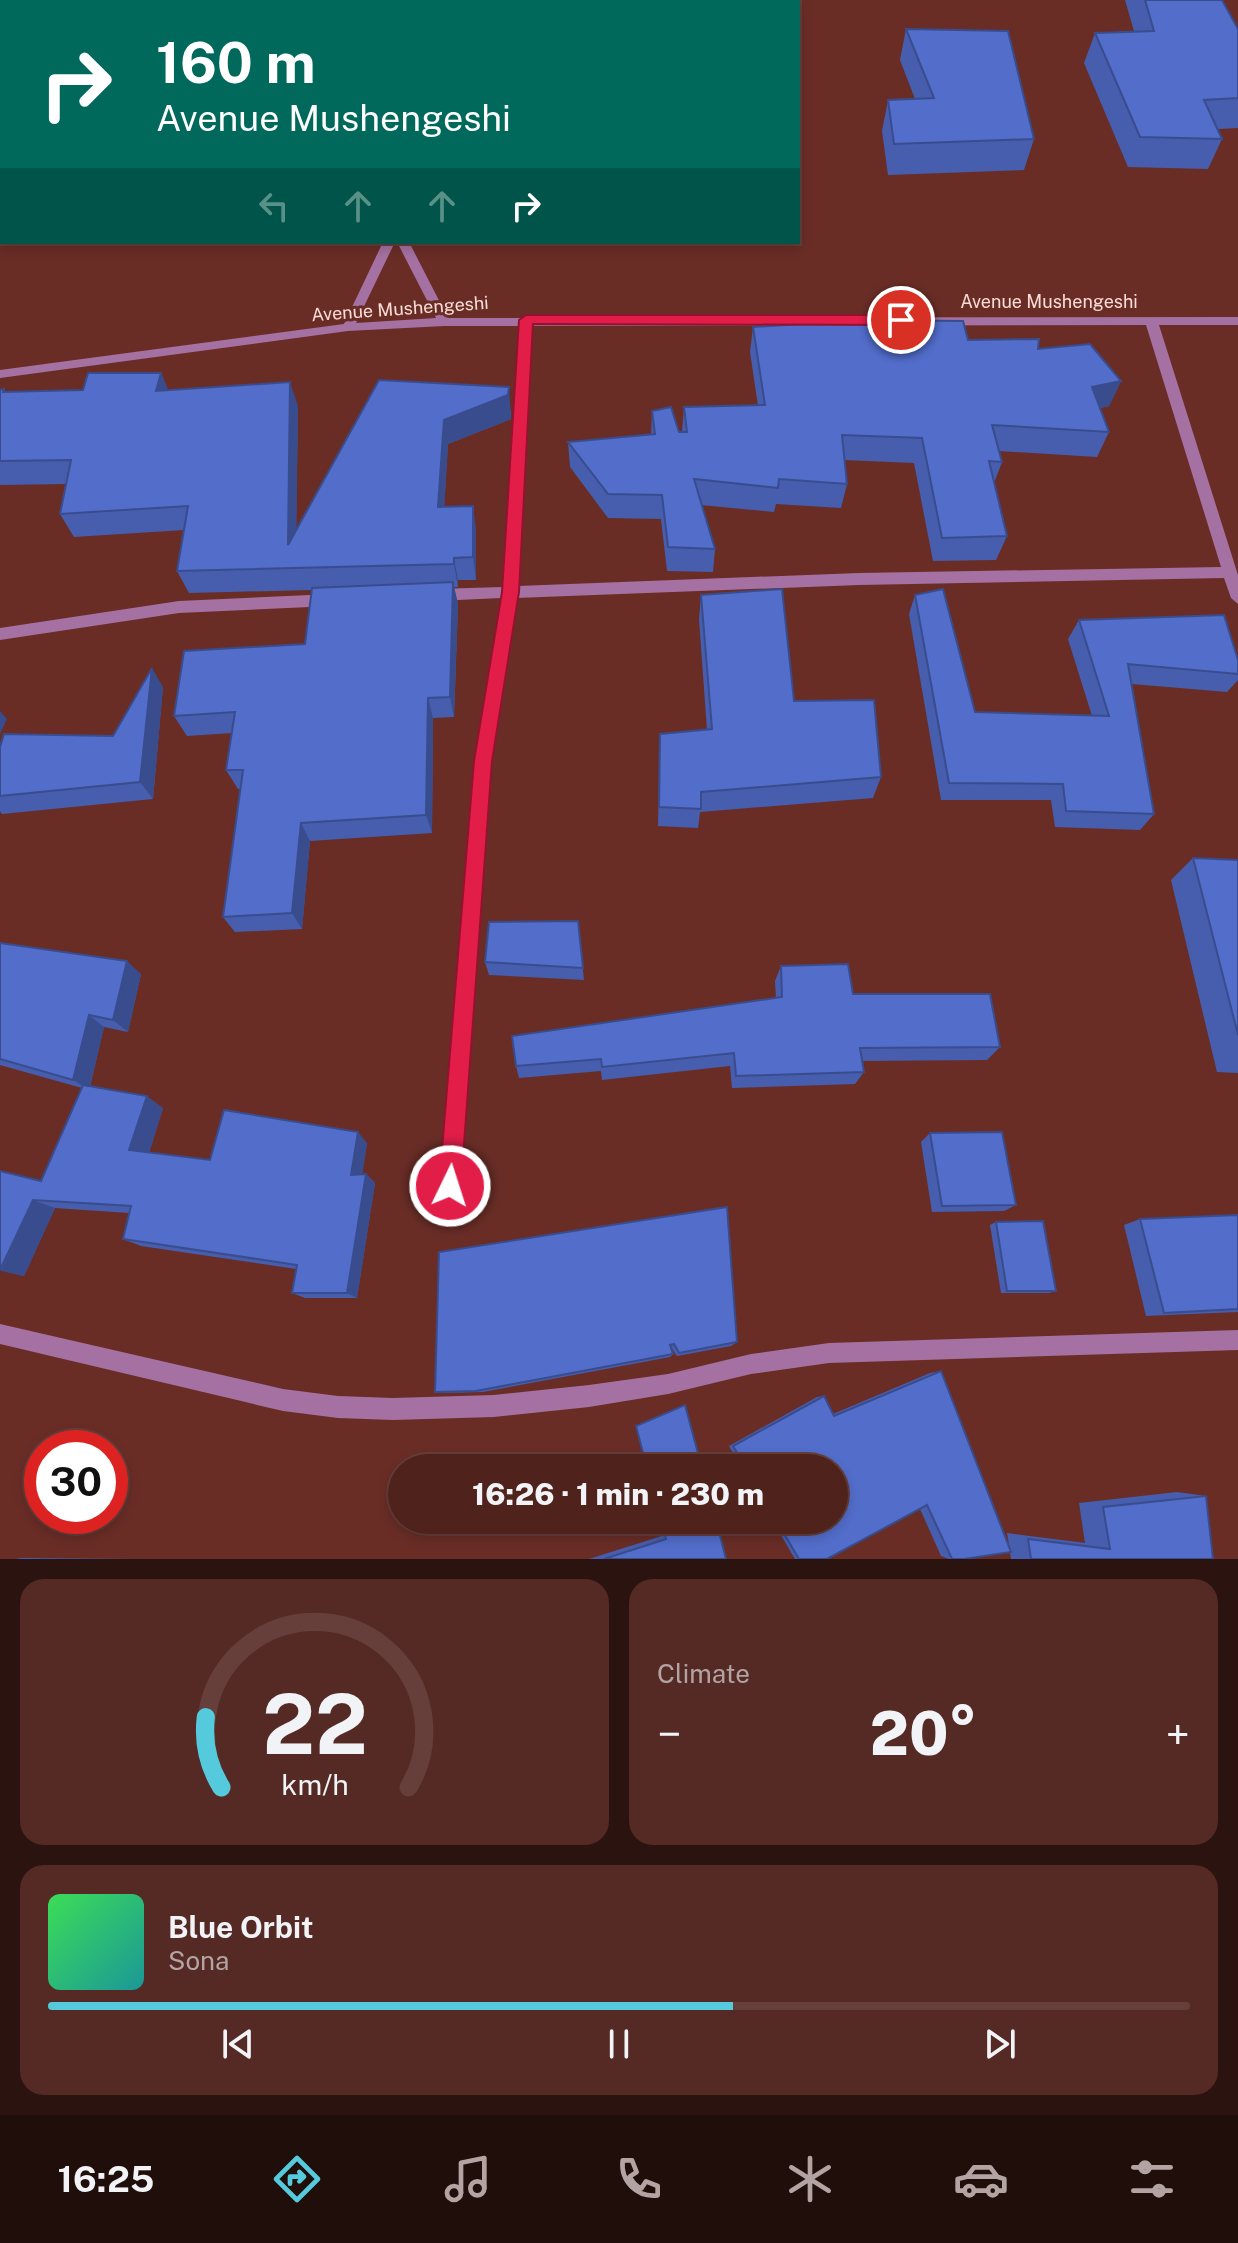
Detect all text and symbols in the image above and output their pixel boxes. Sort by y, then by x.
text: 160 m [156,30,316,96]
icon: right [24,32,128,136]
text: Avenue Mushengeshi [156,97,511,139]
icon: left [252,184,296,228]
icon: ahead [336,184,380,228]
icon: ahead [420,184,464,228]
icon: right [504,184,548,228]
pin [867,286,935,354]
street label: Avenue Mushengeshi [960,291,1138,312]
street label: Avenue Mushengeshi [311,292,489,325]
icon: arrive [879,298,923,342]
position arrow [408,1144,492,1228]
speed limit sign: 30 [24,1430,128,1534]
text: 16:26 · 1 min · 230 m [472,1476,764,1512]
text: Climate [657,1658,750,1689]
text: 22 [262,1675,367,1773]
text: 20° [870,1698,977,1769]
text: − [657,1708,681,1760]
text: + [1166,1708,1190,1760]
text: km/h [281,1768,348,1801]
text: Blue Orbit [168,1909,314,1945]
text: Sona [168,1945,229,1976]
icon: previous [216,2022,260,2066]
icon: pause [597,2022,641,2066]
icon: next [978,2022,1022,2066]
icon: directions [269,2151,325,2207]
icon: music [440,2151,496,2207]
icon: phone [611,2151,667,2207]
icon: climate [782,2151,838,2207]
icon: car [953,2151,1009,2207]
icon: filters [1124,2151,1180,2207]
text: 16:25 [58,2158,154,2200]

